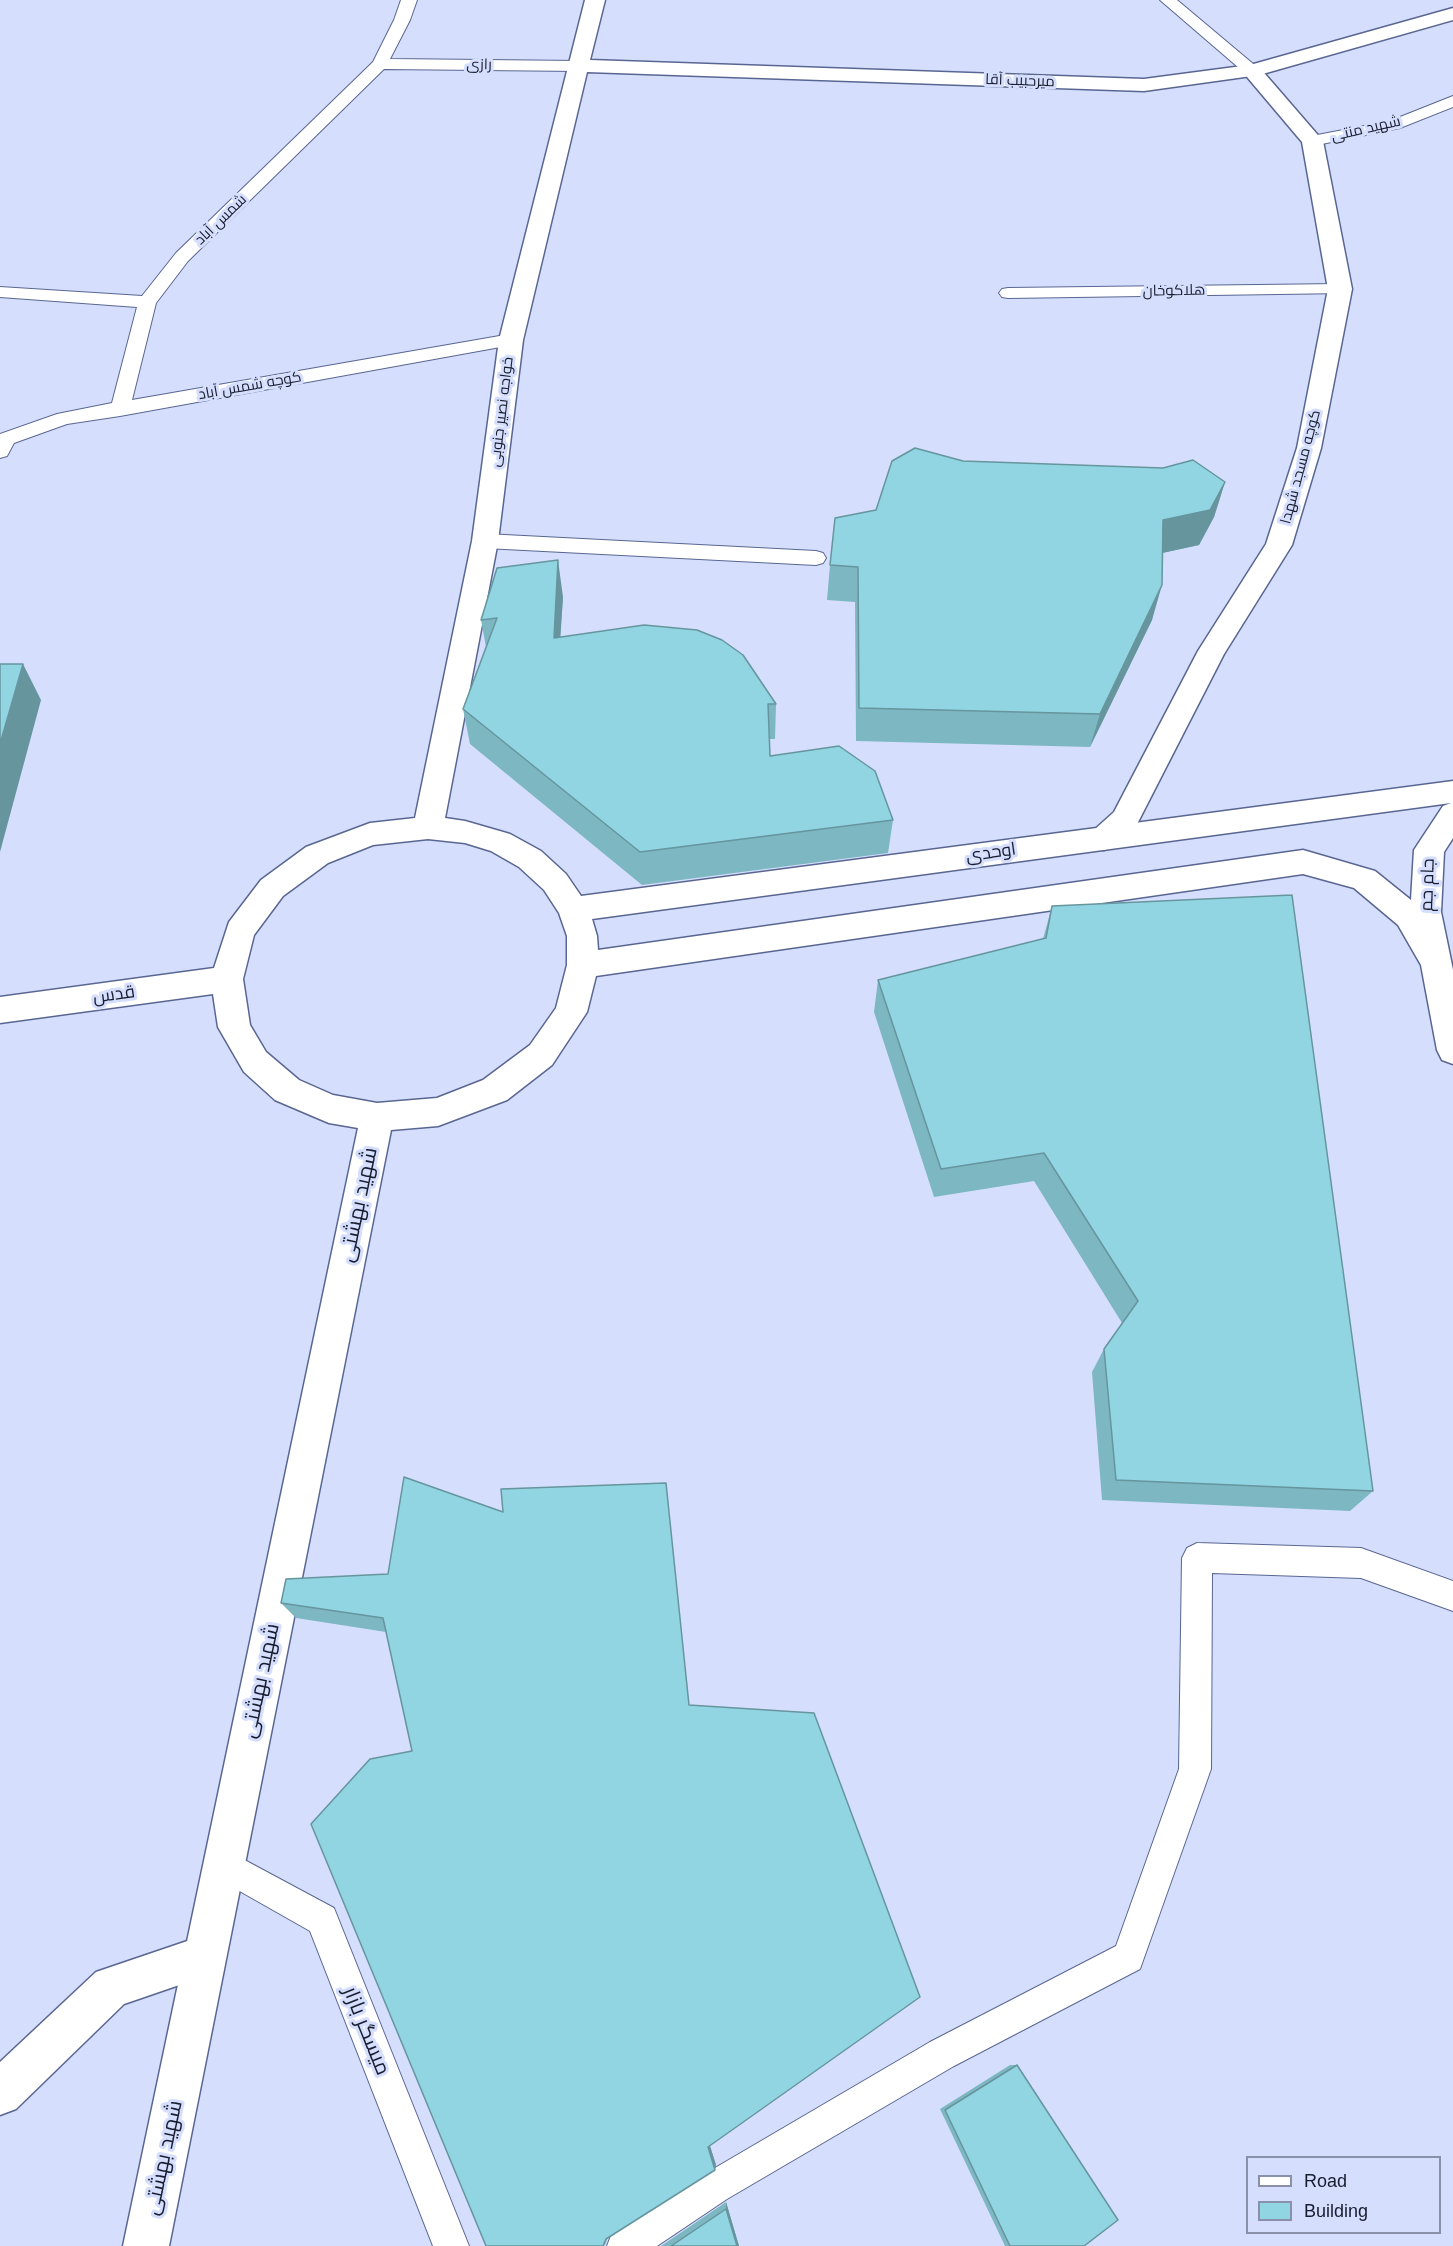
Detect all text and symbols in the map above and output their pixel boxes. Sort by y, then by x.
street label: رازی [466,56,492,74]
street label: میرحبیب آقا [985,71,1055,91]
street label: شهید منتی [1330,112,1402,146]
street label: شمس آباد [191,191,251,249]
street label: هلاکوخان [1142,281,1206,301]
street label: خواجه نصیر جنوبی [486,356,518,468]
street label: کوچه شمس آباد [197,368,303,404]
street label: کوچه مسجد شهدا [1277,408,1325,526]
street label: اوحدی [965,839,1017,867]
street label: جام جم [1416,858,1440,912]
street label: قدس [92,981,136,1009]
street label: شهید بهشتی [335,1145,383,1265]
street label: شهید بهشتی [237,1621,285,1741]
street label: میسگر بازار [337,1983,395,2079]
street label: شهید بهشتی [140,2098,188,2218]
legend [1246,2156,1441,2234]
text: Road [1304,2171,1347,2191]
text: Building [1304,2201,1368,2221]

